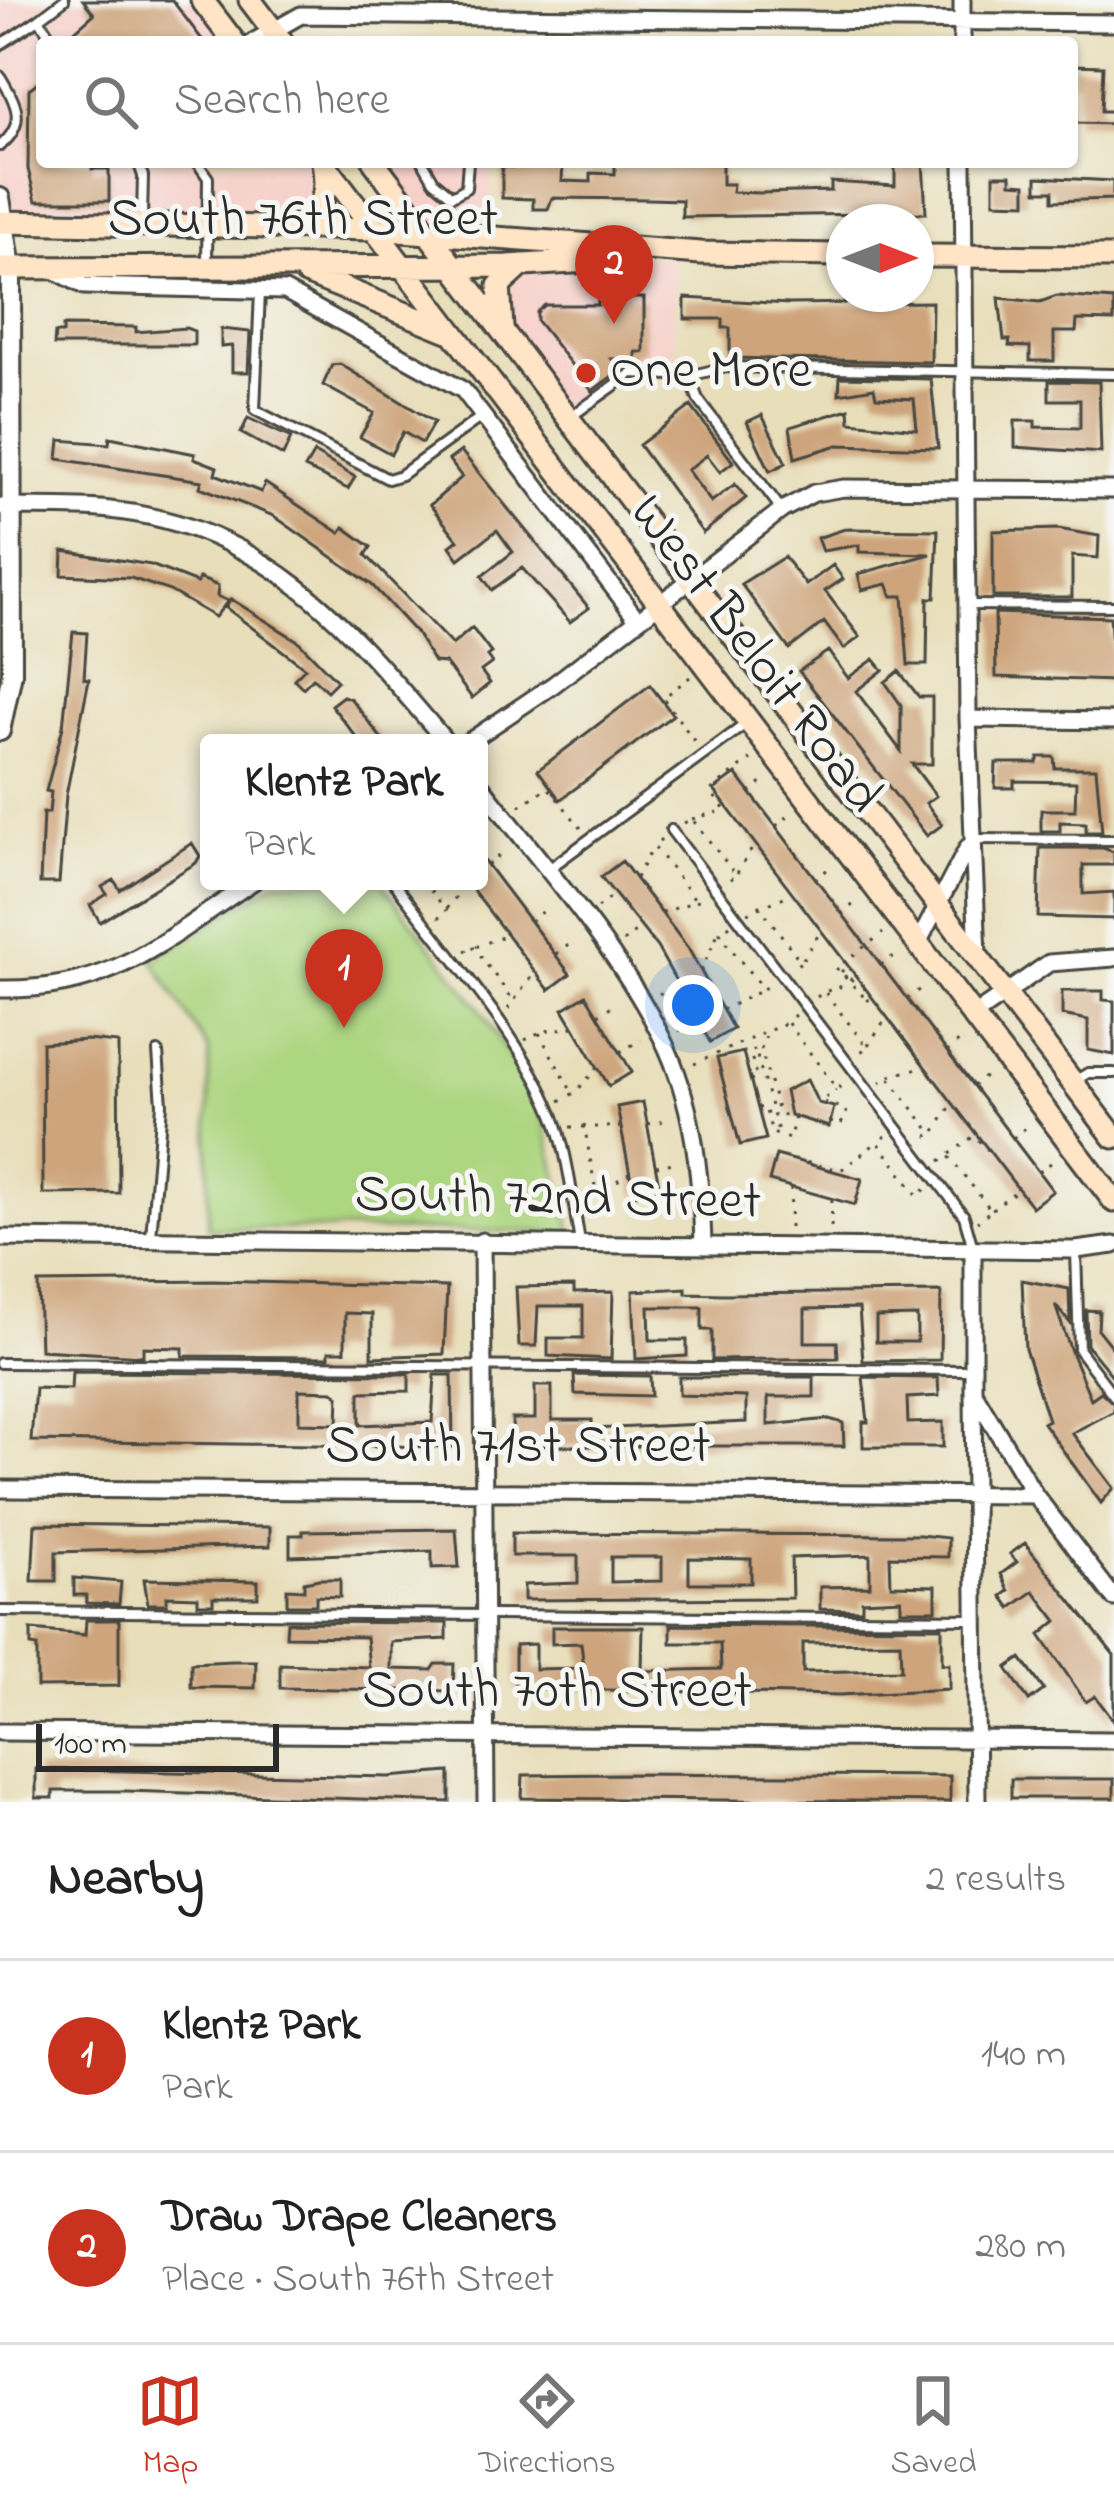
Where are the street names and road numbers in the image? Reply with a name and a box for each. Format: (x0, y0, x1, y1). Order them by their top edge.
street label: South 76th Street (108, 182, 498, 260)
street label: West Beloit Road (608, 479, 900, 831)
street label: South 72nd Street (354, 1157, 762, 1243)
street label: South 71st Street (325, 1409, 711, 1487)
street label: South 70th Street (362, 1654, 752, 1732)

